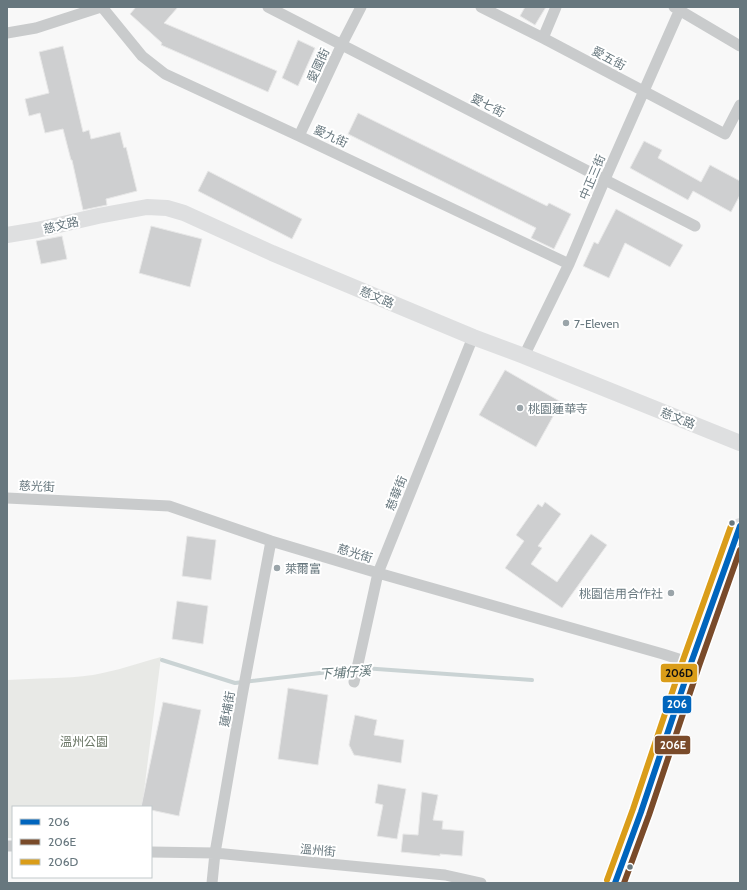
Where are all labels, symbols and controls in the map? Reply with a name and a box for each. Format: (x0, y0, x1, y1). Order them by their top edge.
street label: 愛五街 (590, 43, 628, 73)
street label: 愛國街 (304, 46, 332, 84)
street label: 愛七街 (469, 90, 507, 120)
street label: 愛九街 (312, 122, 350, 150)
street label: 中正三街 (576, 152, 608, 202)
street label: 慈文路 (42, 214, 80, 236)
street label: 慈文路 (357, 283, 397, 311)
place label: 7-Eleven (574, 316, 619, 331)
marker: 7-Eleven (561, 318, 571, 328)
place label: 桃園蓮華寺 (528, 401, 588, 416)
marker: 桃園蓮華寺 (515, 403, 525, 413)
street label: 慈文路 (658, 404, 698, 432)
street label: 慈華街 (382, 473, 410, 513)
street label: 慈光街 (19, 478, 55, 494)
unlabelled marker (727, 518, 737, 528)
street label: 慈光街 (336, 541, 374, 565)
place label: 萊爾富 (285, 561, 321, 576)
marker: 萊爾富 (272, 563, 282, 573)
place label: 桃園信用合作社 (579, 586, 663, 601)
marker: 桃園信用合作社 (666, 588, 676, 598)
water label: 下埔仔溪 (318, 662, 373, 682)
line badge: 206D (660, 663, 698, 683)
text: 206D (665, 666, 693, 680)
street label: 蓮埔街 (216, 690, 238, 728)
line badge: 206 (662, 695, 692, 714)
text: 206 (667, 697, 687, 711)
park label: 溫州公園 (60, 734, 108, 749)
line badge: 206E (654, 735, 691, 755)
text: 206E (660, 738, 686, 752)
legend (12, 806, 152, 878)
text: 206 (48, 814, 70, 829)
text: 206E (48, 834, 76, 849)
street label: 溫州街 (299, 841, 337, 859)
text: 206D (48, 854, 78, 869)
unlabelled marker (625, 862, 635, 872)

